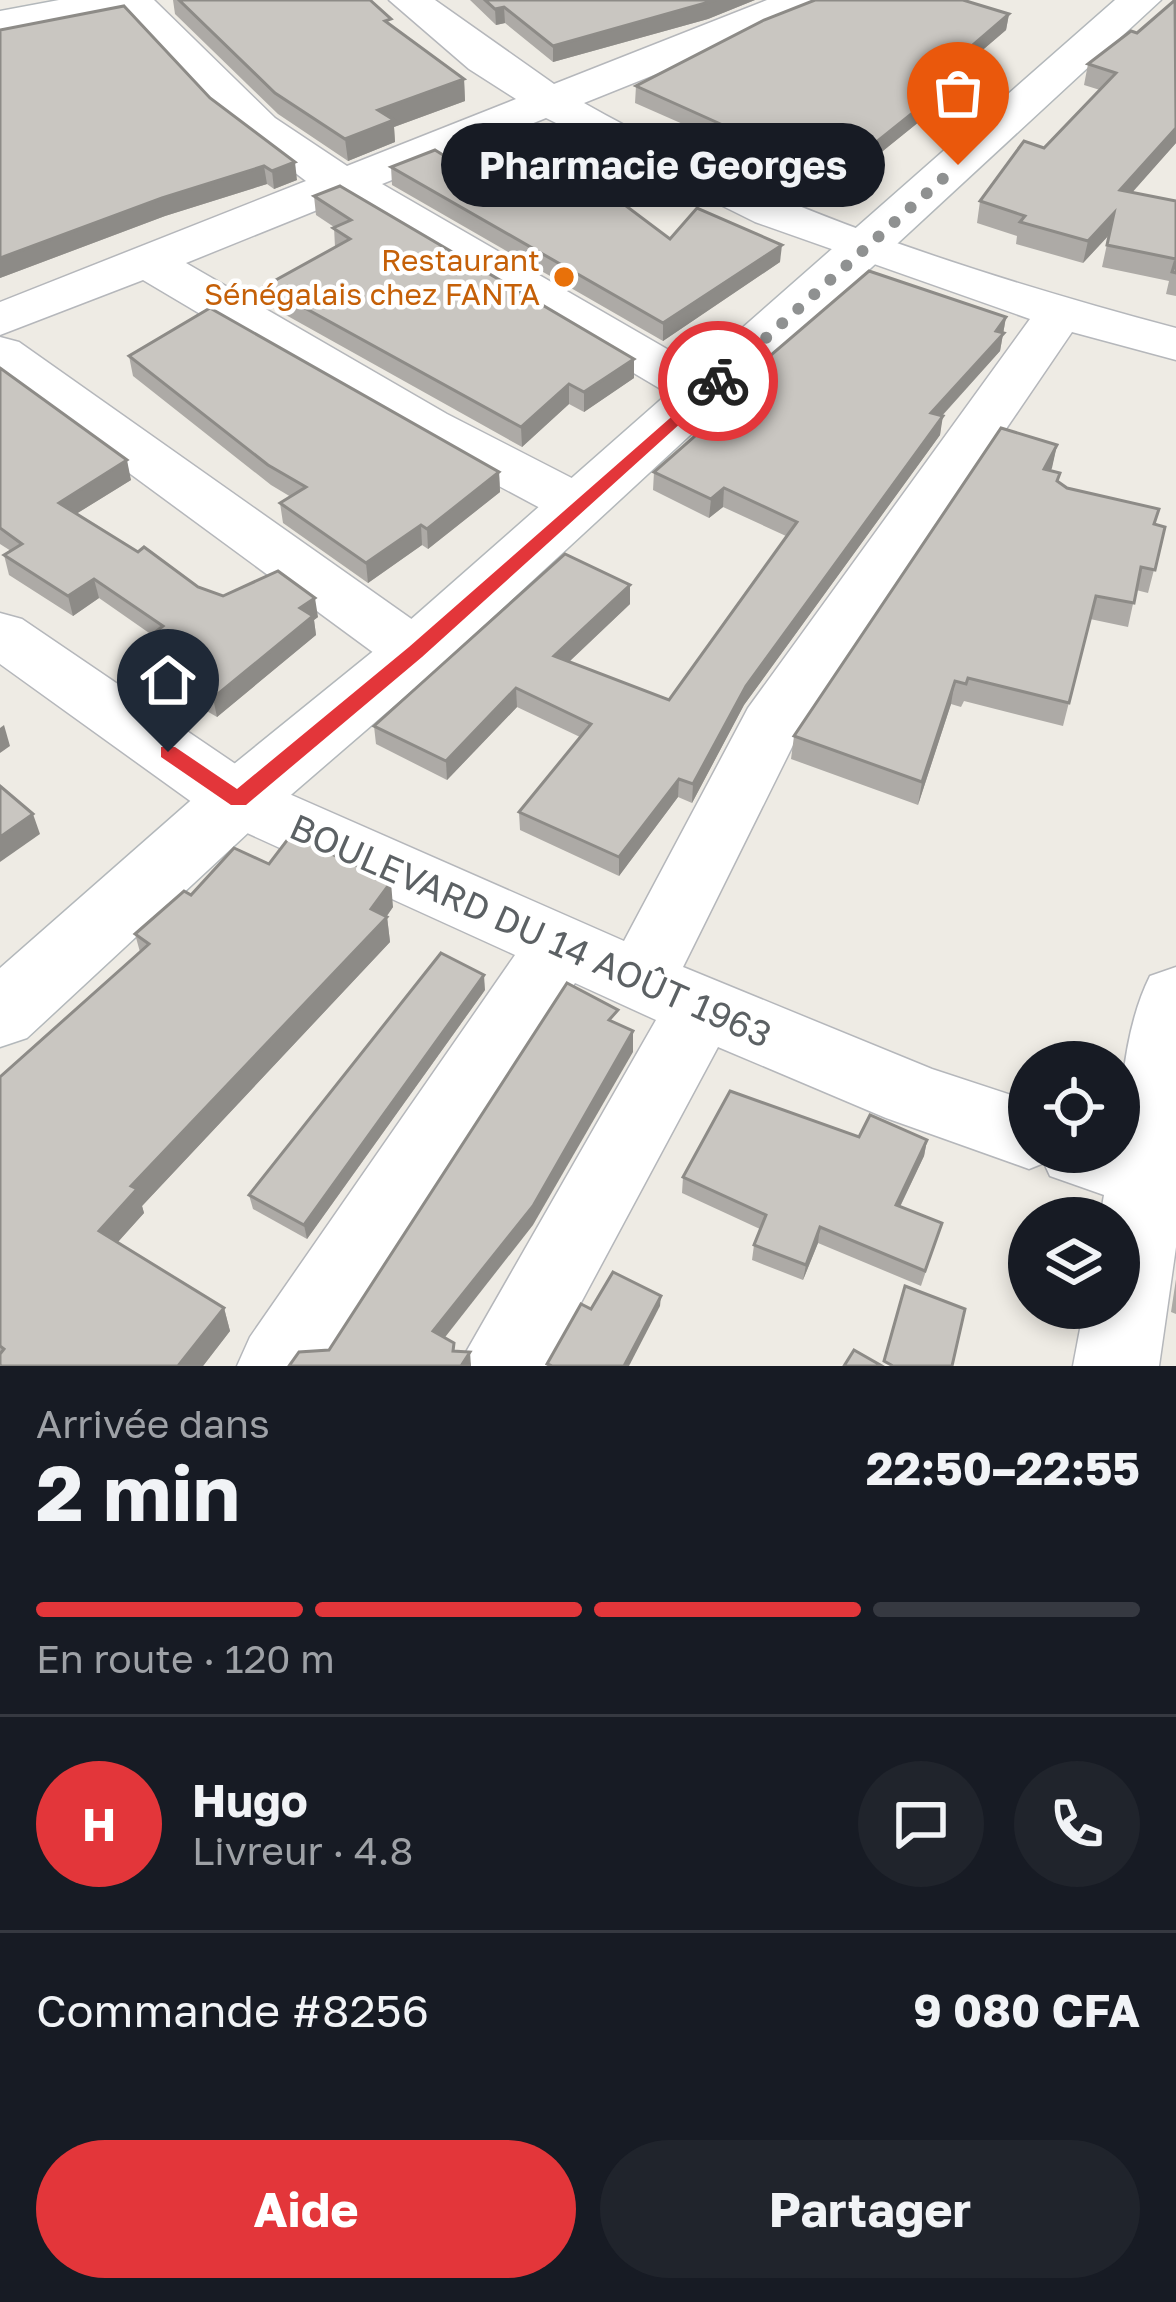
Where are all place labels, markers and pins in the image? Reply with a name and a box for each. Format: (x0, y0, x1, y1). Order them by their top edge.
pin (907, 42, 1009, 165)
callout: Pharmacie Georges (442, 123, 886, 207)
place label: Restaurant Sénégalais chez FANTA (204, 242, 540, 312)
marker: Restaurant Sénégalais chez FANTA (551, 264, 577, 290)
pin (117, 629, 219, 752)

